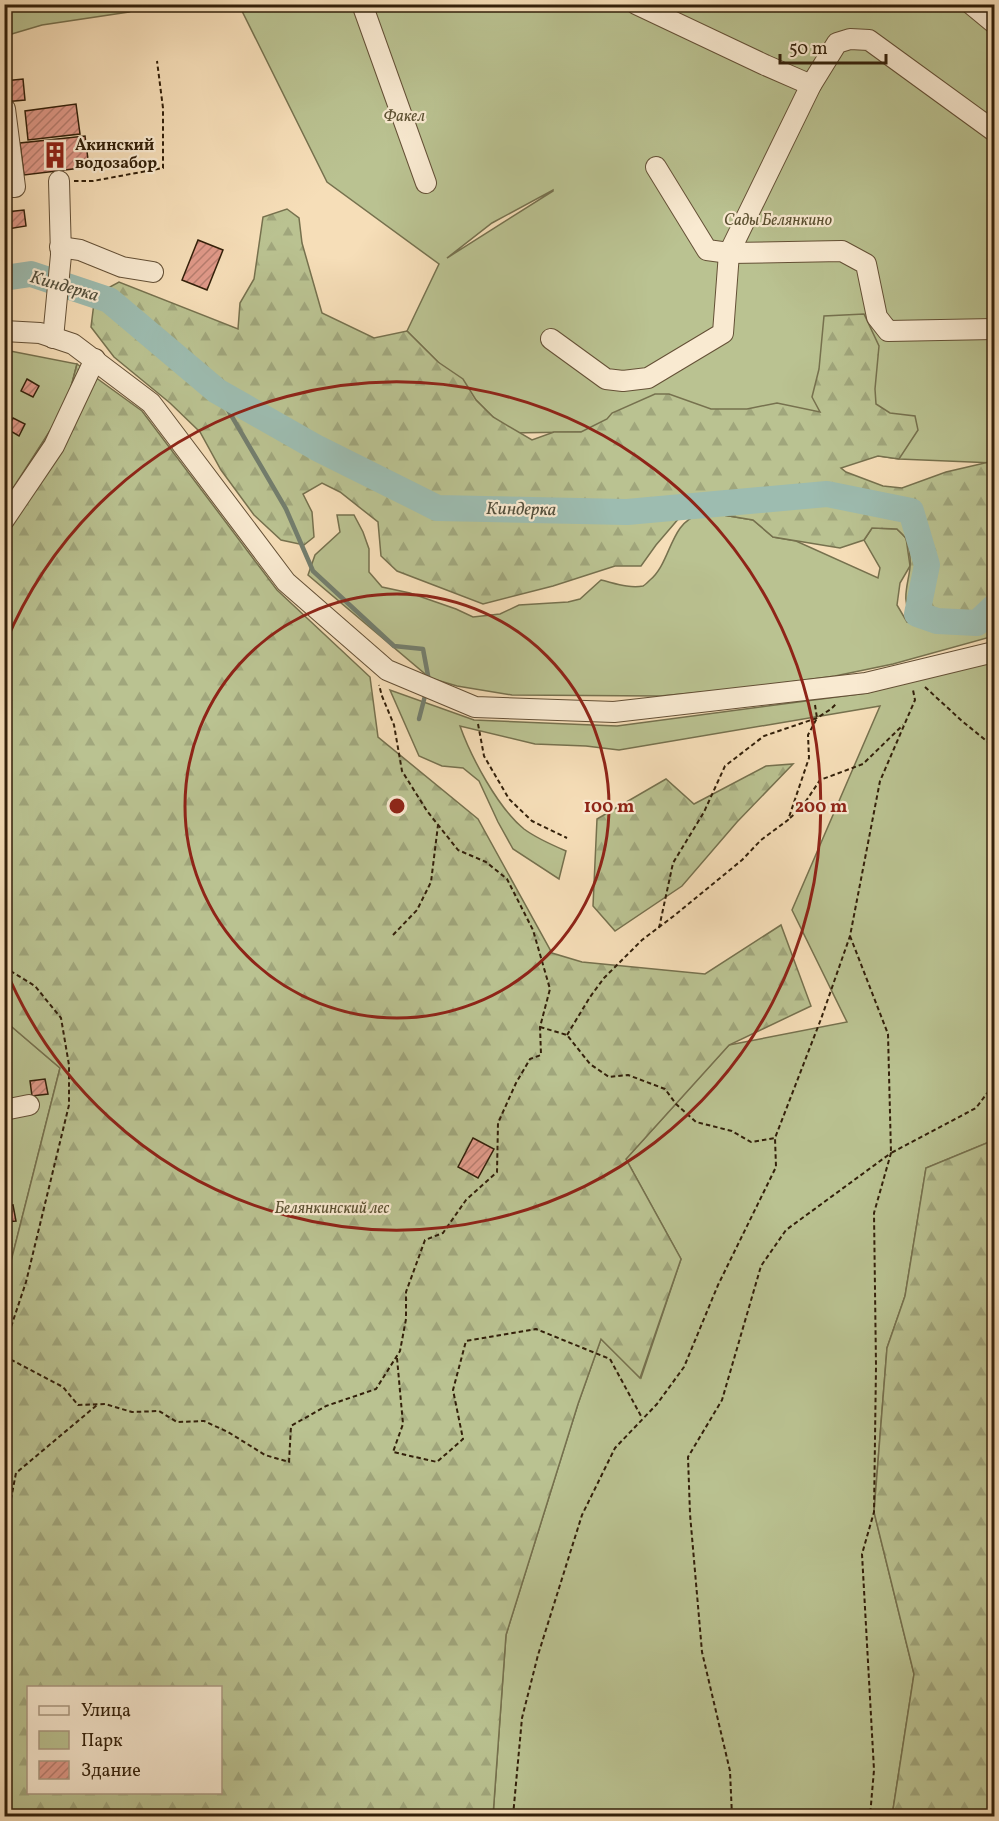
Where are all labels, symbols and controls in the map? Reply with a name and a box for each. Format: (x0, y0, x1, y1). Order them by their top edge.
scale bar (780, 27, 886, 65)
text: 50 m (789, 37, 828, 62)
park label: Факел (383, 106, 425, 128)
place label: Акинский водозабор (75, 135, 157, 175)
building icon: Акинский водозабор (40, 140, 70, 170)
park label: Сады Белянкино (724, 210, 833, 232)
water label: Киндерка (27, 265, 101, 309)
water label: Киндерка (486, 497, 556, 523)
text: 100 m (584, 795, 634, 820)
text: 200 m (795, 795, 847, 820)
centre of rings (387, 796, 407, 816)
park label: Белянкинский лес (275, 1198, 389, 1220)
legend (27, 1686, 222, 1794)
text: Улица (81, 1699, 131, 1724)
text: Парк (81, 1729, 123, 1754)
text: Здание (81, 1759, 141, 1784)

